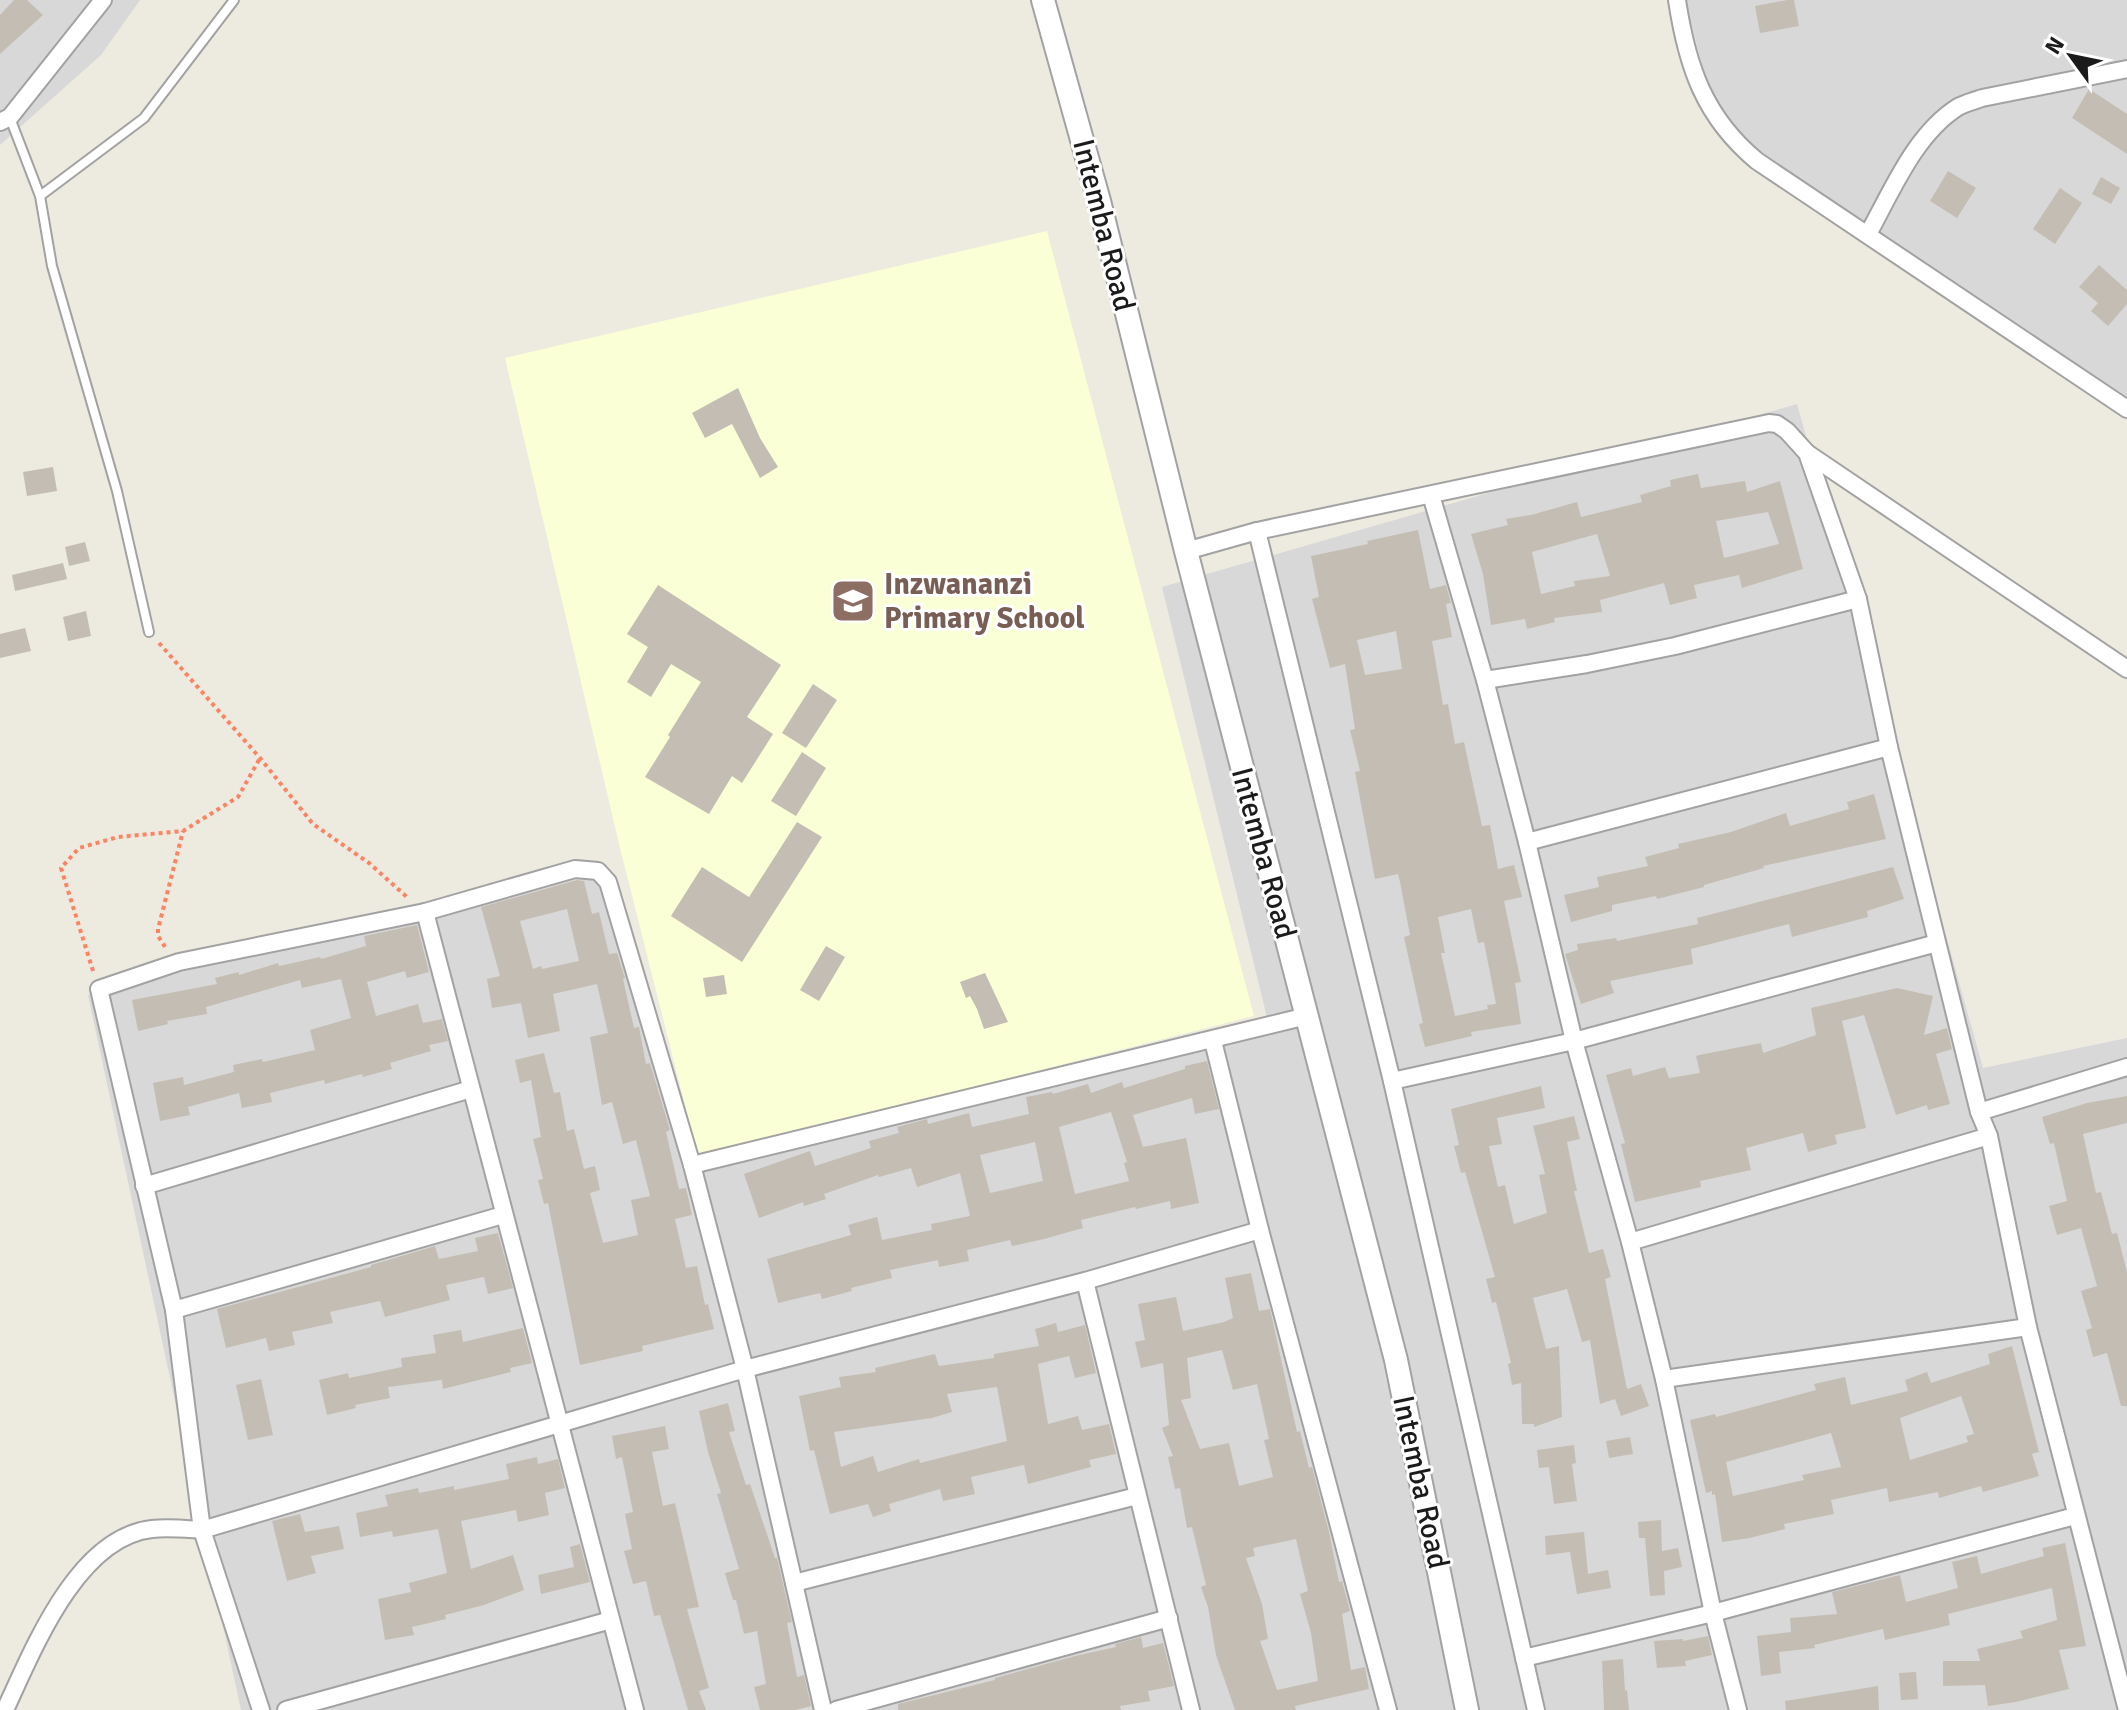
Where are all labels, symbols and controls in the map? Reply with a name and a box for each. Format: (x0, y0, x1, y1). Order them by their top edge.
north arrow (2031, 16, 2111, 96)
text: N (2039, 32, 2070, 59)
street label: Intemba Road (1064, 135, 1143, 315)
place label: Inzwananzi Primary School (884, 566, 1085, 637)
school or university icon: Inzwananzi Primary School (829, 577, 877, 625)
street label: Intemba Road (1223, 763, 1304, 943)
street label: Intemba Road (1384, 1392, 1457, 1572)

